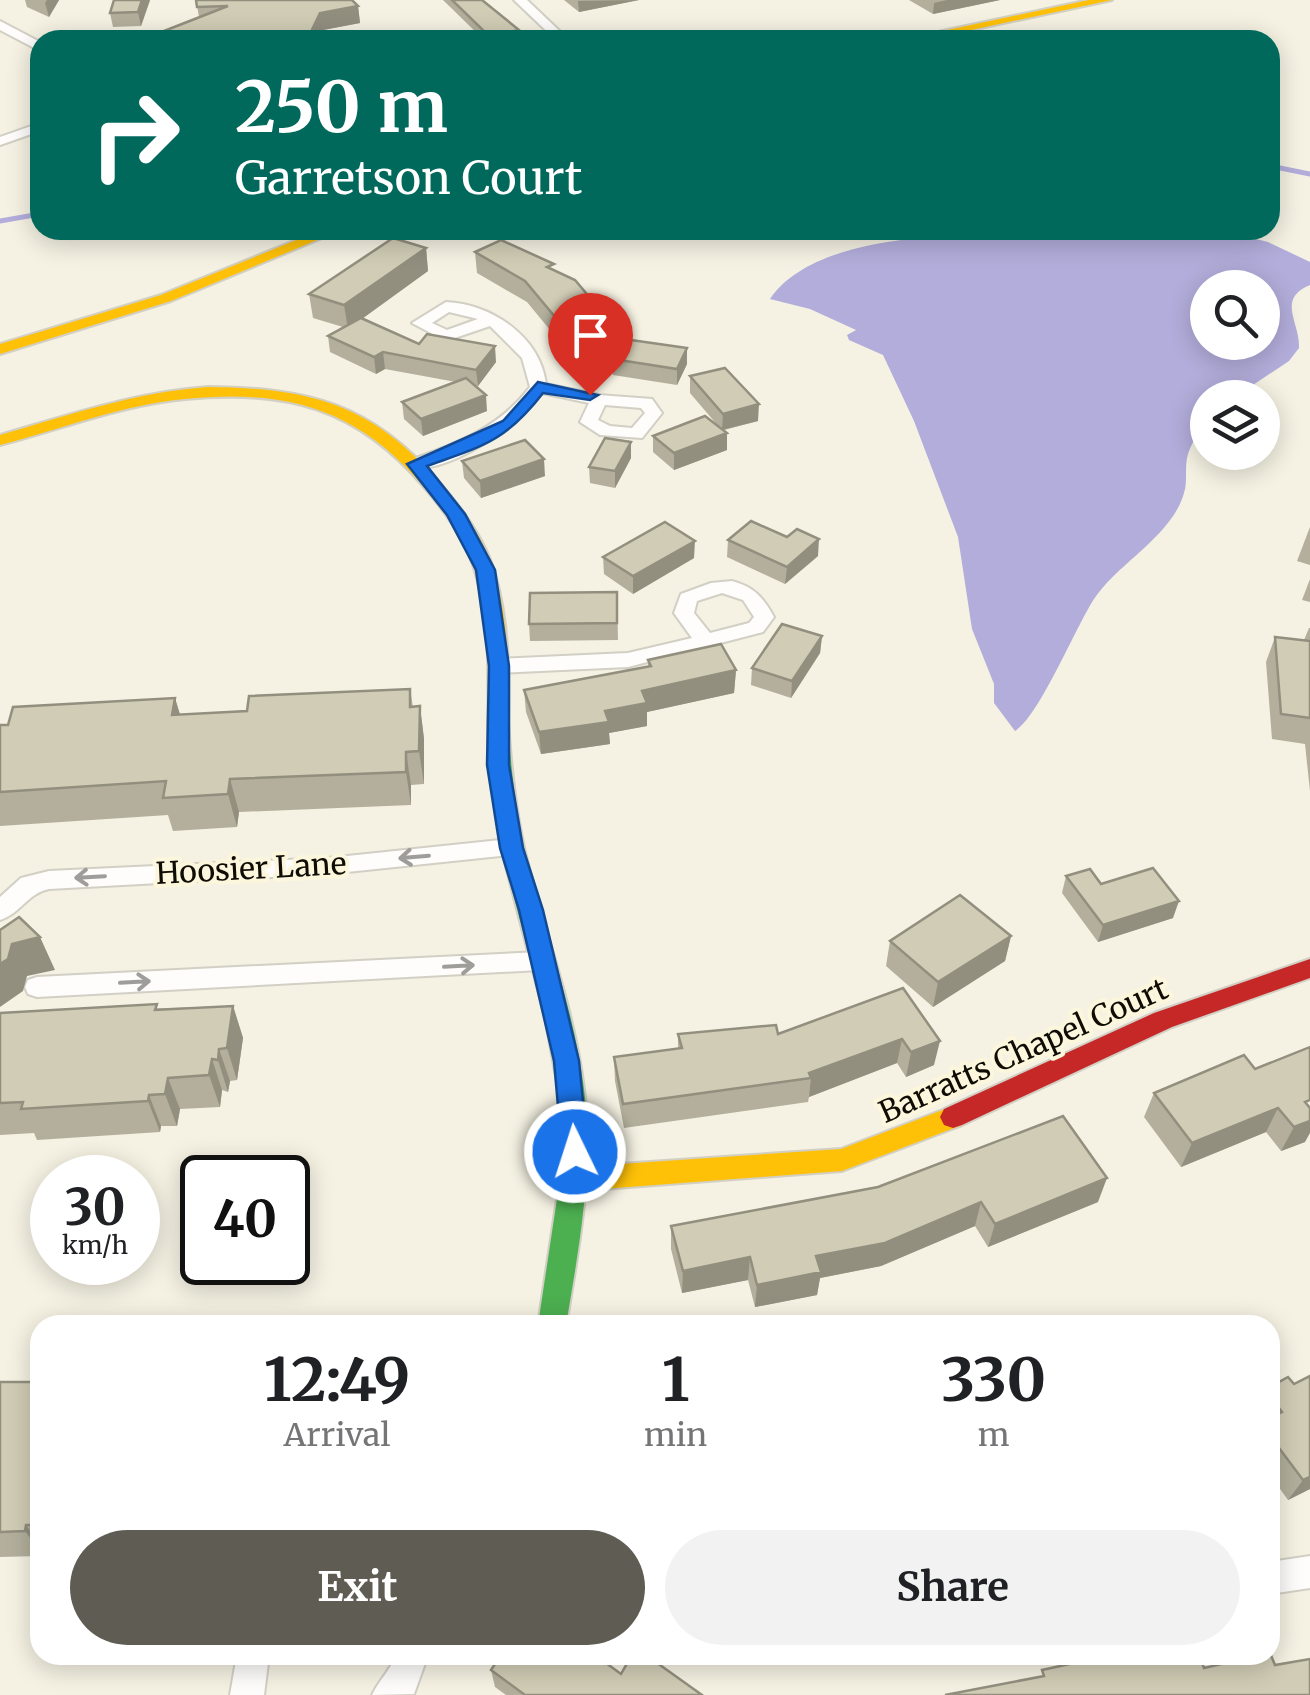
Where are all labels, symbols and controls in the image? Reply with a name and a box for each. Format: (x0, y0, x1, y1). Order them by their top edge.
text: 250 m (235, 63, 448, 151)
icon: right (70, 70, 200, 200)
text: Garretson Court (235, 150, 582, 206)
map controls (1190, 270, 1280, 470)
button: search (1190, 270, 1280, 360)
pin (548, 293, 633, 396)
icon: arrive (563, 308, 618, 363)
button: layers (1190, 380, 1280, 470)
street label: Hoosier Lane (155, 844, 347, 892)
one-way arrow (399, 847, 431, 866)
one-way arrow (75, 868, 107, 887)
one-way arrow (443, 956, 475, 975)
street label: Barratts Chapel Court (873, 969, 1174, 1131)
one-way arrow (118, 972, 150, 991)
position arrow (523, 1100, 627, 1204)
speed limit sign: 40 (180, 1155, 310, 1285)
text: 30 (64, 1176, 126, 1239)
text: km/h (62, 1229, 128, 1261)
text: 12:49 (264, 1342, 410, 1417)
text: 1 (662, 1342, 689, 1417)
text: 330 (941, 1342, 1046, 1417)
text: Arrival (284, 1415, 390, 1455)
text: min (644, 1415, 707, 1455)
text: m (978, 1415, 1009, 1455)
button: Exit (70, 1530, 645, 1645)
button: Share (665, 1530, 1240, 1645)

